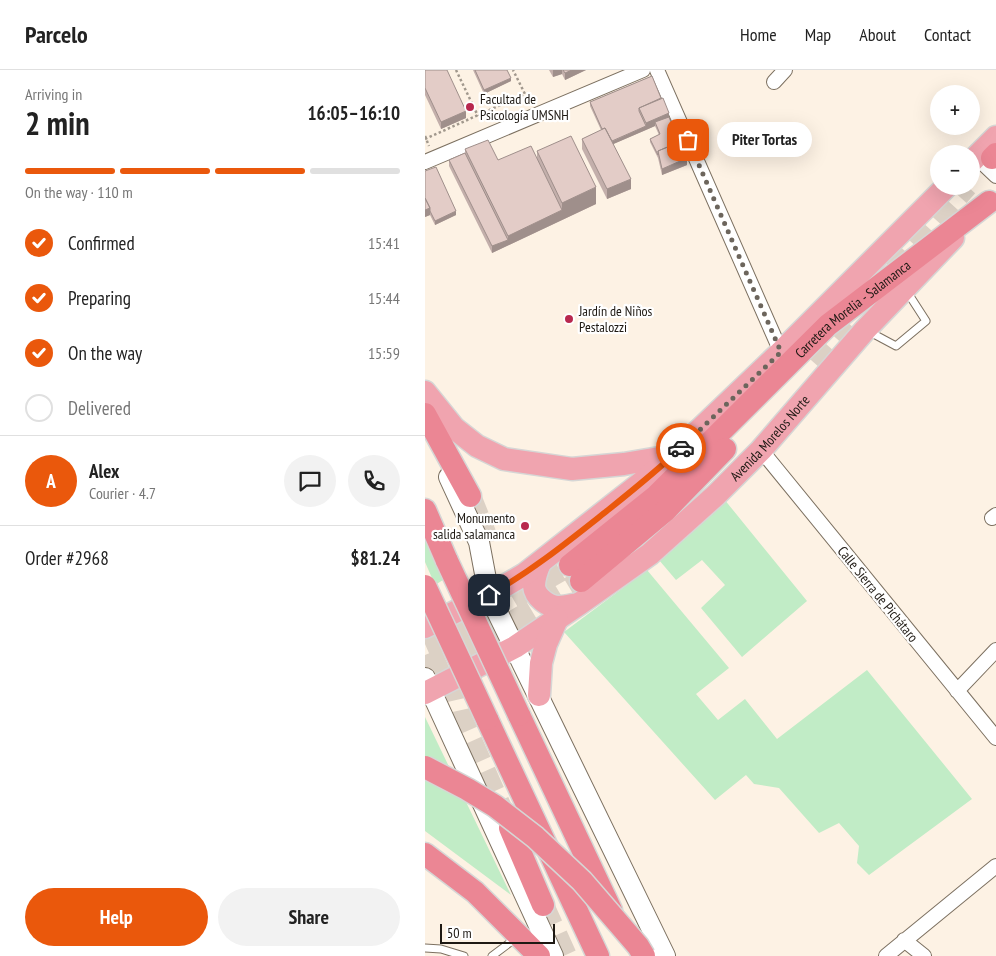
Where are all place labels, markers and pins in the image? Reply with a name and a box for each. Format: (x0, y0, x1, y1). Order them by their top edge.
place label: Facultad de Psicología UMSNH (480, 90, 569, 124)
marker: Facultad de Psicología UMSNH (464, 101, 476, 113)
pin (667, 119, 709, 161)
callout: Piter Tortas (718, 122, 813, 158)
place label: Jardín de Niños Pestalozzi (578, 302, 653, 336)
marker: Jardín de Niños Pestalozzi (563, 313, 575, 325)
place label: Monumento salida salamanca (433, 509, 515, 543)
marker: Monumento salida salamanca (519, 520, 531, 532)
pin (468, 574, 510, 616)

